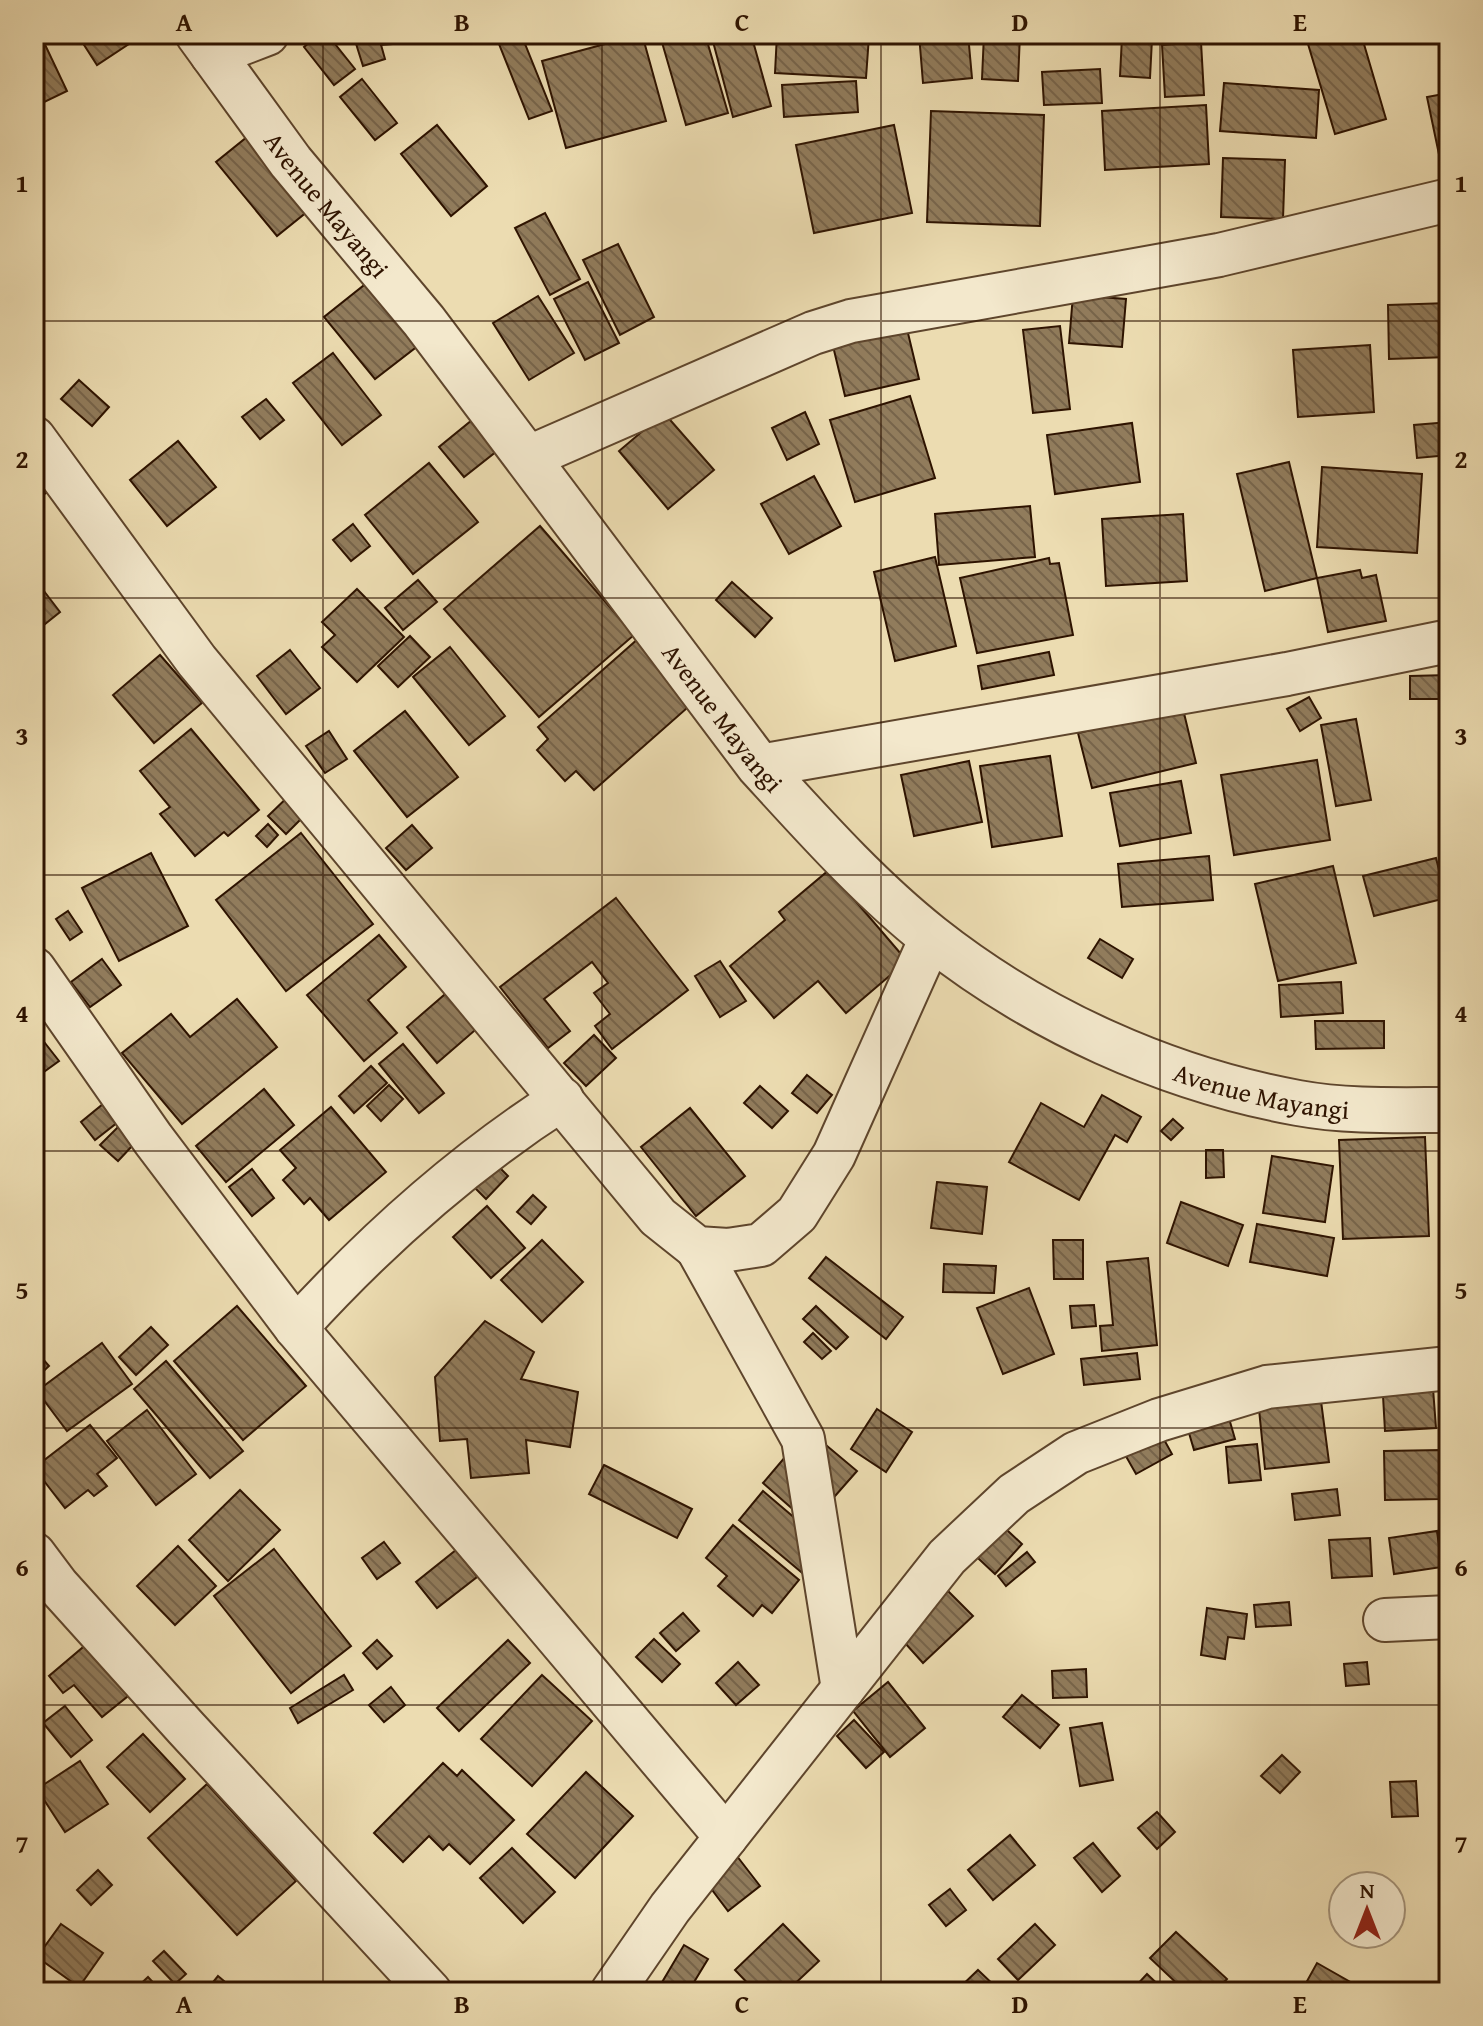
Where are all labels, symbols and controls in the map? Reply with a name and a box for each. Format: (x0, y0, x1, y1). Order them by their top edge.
text: A (176, 2, 193, 41)
text: B (454, 2, 470, 41)
text: C (735, 2, 749, 41)
text: D (1012, 2, 1028, 41)
text: E (1293, 2, 1307, 41)
street label: Avenue Mayangi (255, 123, 399, 286)
text: 1 (15, 163, 29, 202)
text: 1 (1454, 163, 1468, 202)
text: 2 (15, 439, 29, 478)
text: 2 (1454, 439, 1468, 478)
street label: Avenue Mayangi (653, 634, 793, 800)
text: 3 (15, 716, 29, 755)
text: 3 (1454, 716, 1468, 755)
text: 4 (15, 993, 29, 1032)
text: 4 (1454, 993, 1468, 1032)
street label: Avenue Mayangi (1169, 1052, 1350, 1128)
text: 5 (15, 1270, 29, 1309)
text: 5 (1454, 1270, 1468, 1309)
text: 6 (15, 1547, 29, 1586)
text: 6 (1454, 1547, 1468, 1586)
text: 7 (15, 1824, 29, 1863)
text: 7 (1454, 1824, 1468, 1863)
north arrow (1327, 1870, 1407, 1950)
text: N (1360, 1874, 1375, 1906)
text: A (176, 1984, 193, 2023)
text: B (454, 1984, 470, 2023)
text: C (735, 1984, 749, 2023)
text: D (1012, 1984, 1028, 2023)
text: E (1293, 1984, 1307, 2023)

